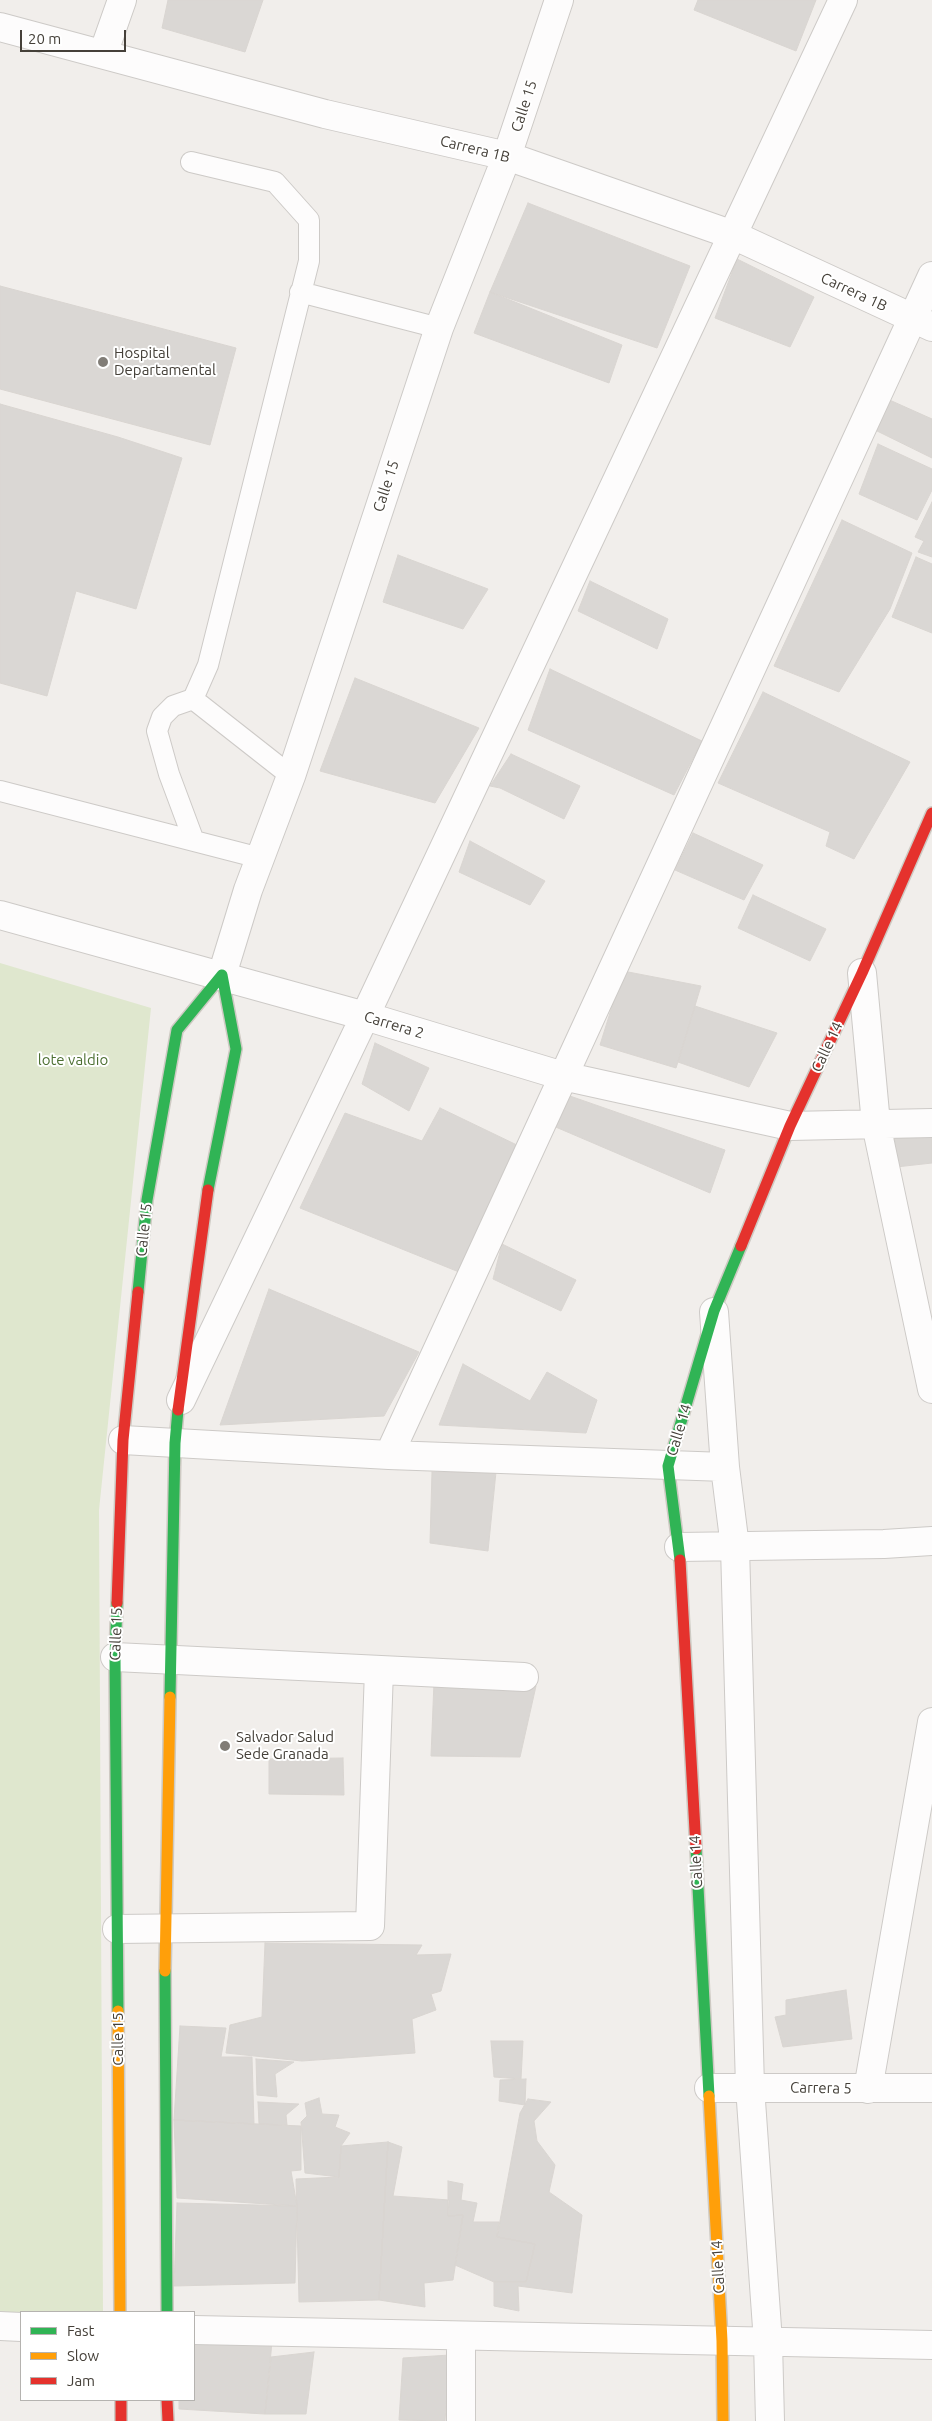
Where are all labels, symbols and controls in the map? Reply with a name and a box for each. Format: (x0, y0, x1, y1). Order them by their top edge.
scale bar (22, 20, 129, 52)
text: 20 m (28, 30, 61, 47)
street label: Calle 15 (507, 78, 541, 134)
street label: Carrera 1B (438, 132, 512, 166)
street label: Carrera 1B (818, 269, 890, 315)
place label: Hospital Departamental (114, 344, 216, 379)
marker: Hospital Departamental (96, 355, 110, 369)
street label: Calle 15 (369, 458, 403, 514)
street label: Carrera 2 (362, 1007, 426, 1043)
street label: Calle 14 (808, 1019, 846, 1075)
park label: lote valdio (38, 1051, 108, 1069)
street label: Calle 15 (132, 1202, 156, 1258)
street label: Calle 14 (663, 1402, 695, 1458)
street label: Calle 15 (106, 1607, 126, 1661)
place label: Salvador Salud Sede Granada (236, 1728, 334, 1763)
marker: Salvador Salud Sede Granada (218, 1739, 232, 1753)
street label: Calle 14 (686, 1835, 706, 1889)
street label: Calle 15 (109, 2012, 127, 2066)
street label: Carrera 5 (790, 2078, 852, 2098)
street label: Calle 14 (708, 2240, 728, 2294)
legend (20, 2311, 195, 2401)
text: Fast (67, 2322, 94, 2339)
text: Slow (67, 2347, 99, 2364)
text: Jam (67, 2372, 95, 2389)

